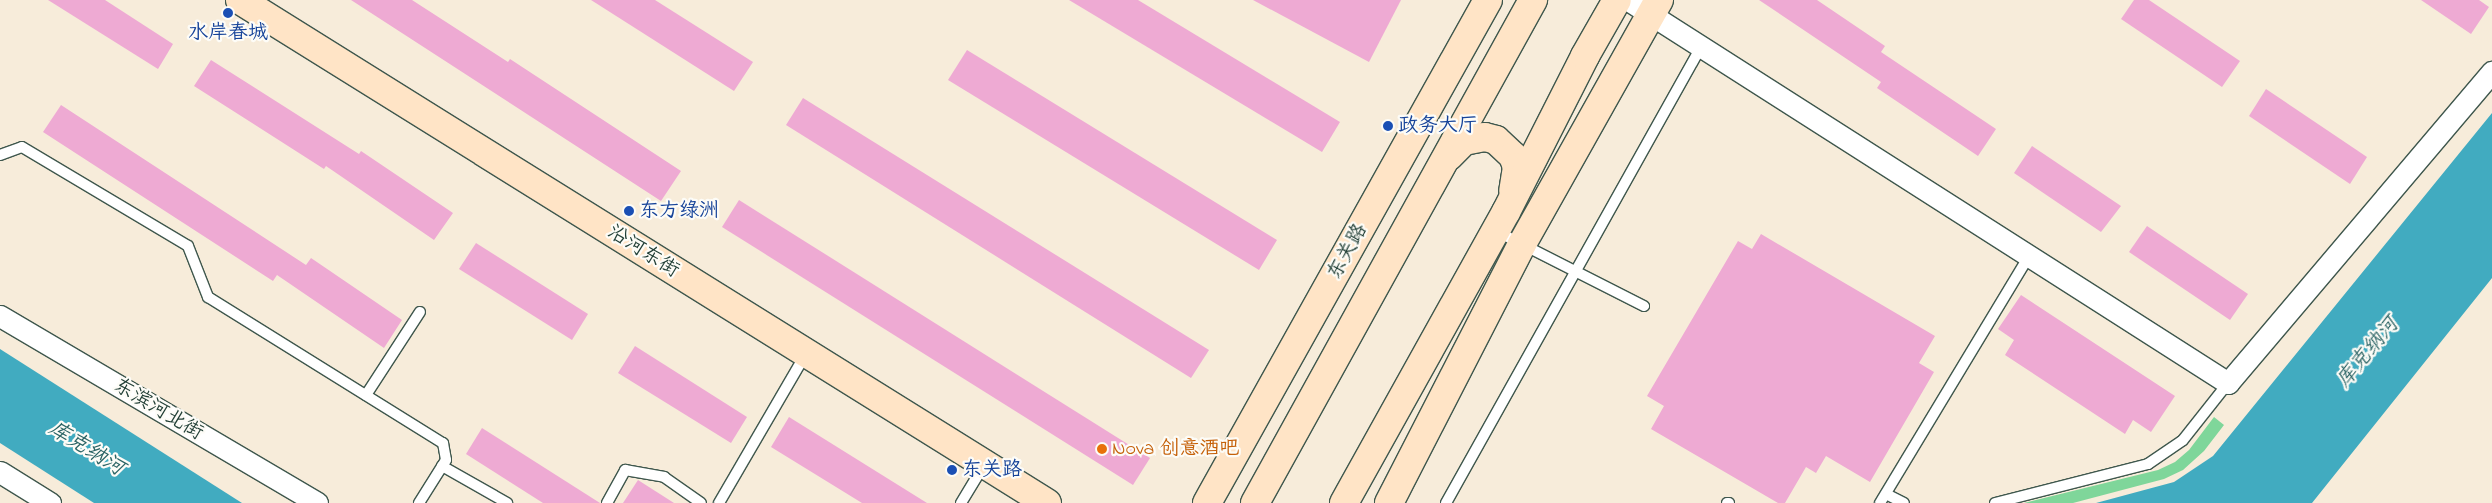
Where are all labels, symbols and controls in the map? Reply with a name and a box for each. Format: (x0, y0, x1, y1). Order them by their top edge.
marker: 水岸春城 (222, 7, 234, 19)
place label: 水岸春城 (188, 21, 268, 45)
place label: 政务大厅 (1398, 114, 1478, 138)
marker: 政务大厅 (1382, 120, 1394, 132)
place label: 东方绿洲 (639, 199, 719, 223)
marker: 东方绿洲 (623, 205, 635, 217)
street label: 东关路 (1323, 220, 1373, 284)
street label: 沿河东街 (603, 221, 683, 283)
water label: 库克纳河 (2331, 313, 2405, 393)
street label: 东滨河北街 (109, 374, 207, 446)
water label: 库克纳河 (44, 416, 128, 482)
place label: Nova 创意酒吧 (1112, 437, 1239, 461)
marker: Nova 创意酒吧 (1096, 443, 1108, 455)
place label: 东关路 (962, 458, 1022, 482)
marker: 东关路 (946, 464, 958, 476)

